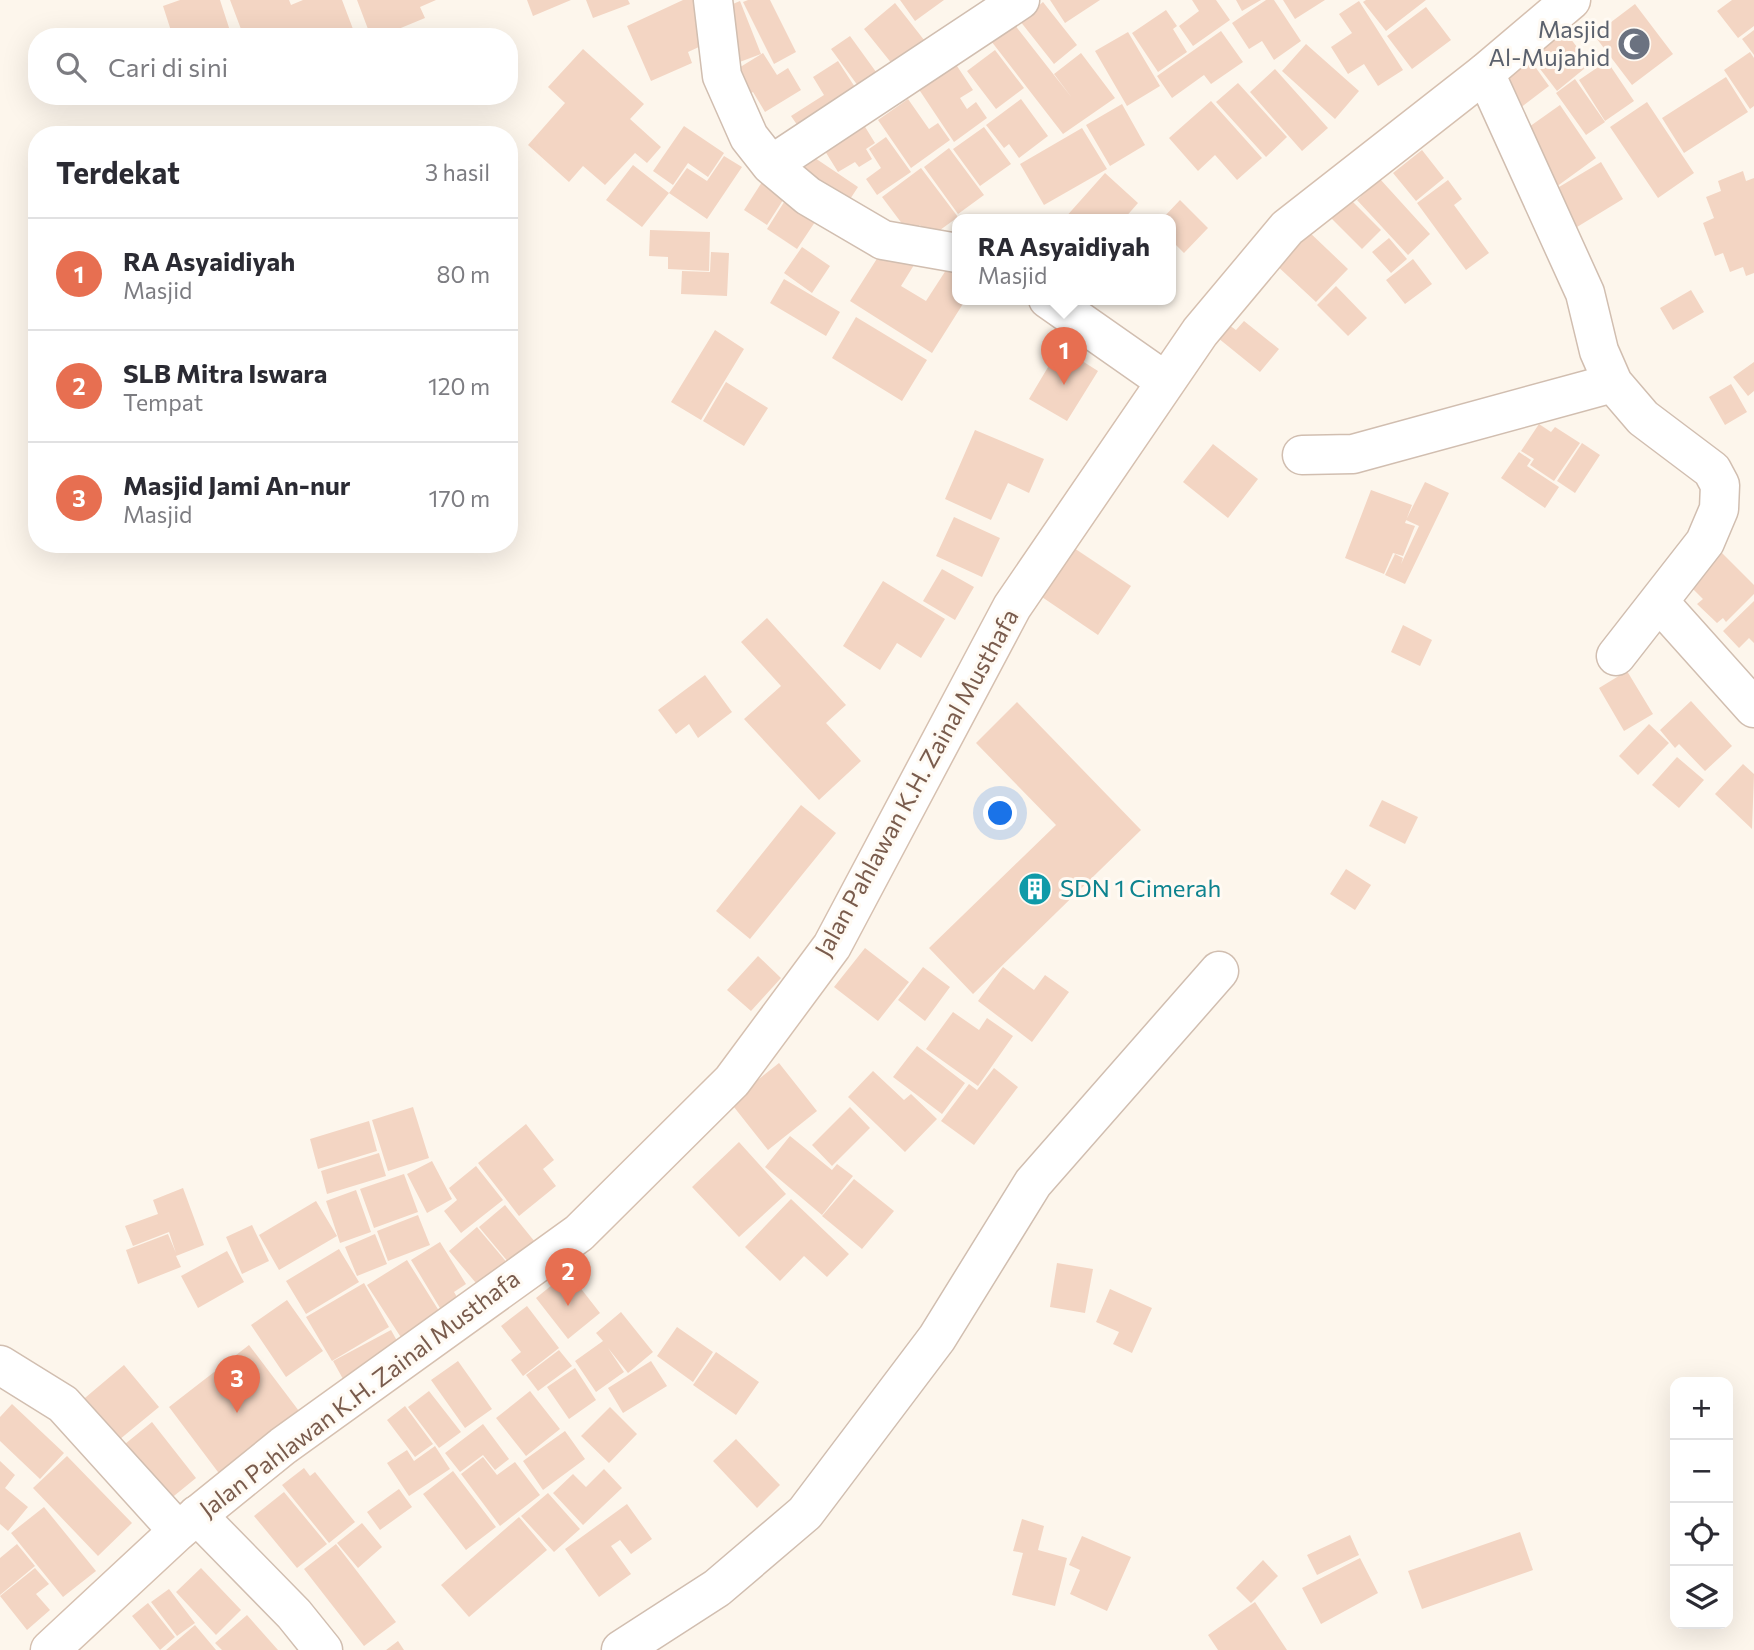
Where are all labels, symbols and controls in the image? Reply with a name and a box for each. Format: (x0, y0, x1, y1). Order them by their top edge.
place label: Masjid Al-Mujahid (1488, 14, 1610, 71)
mosque icon: Masjid Al-Mujahid (1615, 25, 1653, 63)
search box (28, 28, 518, 105)
icon: search (52, 48, 90, 86)
text: Cari di sini (108, 51, 228, 82)
text: Terdekat (56, 153, 180, 190)
text: 3 hasil (425, 158, 490, 186)
popup (952, 214, 1176, 305)
text: RA Asyaidiyah (978, 230, 1150, 261)
text: RA Asyaidiyah (123, 245, 295, 276)
text: 1 (74, 260, 84, 288)
text: 80 m (437, 260, 490, 288)
text: Masjid (978, 261, 1047, 289)
text: Masjid (123, 276, 192, 304)
pin: 1 (1041, 327, 1087, 385)
text: SLB Mitra Iswara (123, 357, 328, 388)
text: 2 (72, 372, 86, 400)
text: 120 m (428, 372, 490, 400)
text: Tempat (123, 388, 203, 416)
text: Masjid Jami An-nur (123, 469, 351, 500)
text: 3 (72, 484, 86, 512)
text: 170 m (429, 484, 490, 512)
text: Masjid (123, 500, 192, 528)
street label: Jalan Pahlawan K.H. Zainal Musthafa (808, 603, 1024, 961)
your location (983, 796, 1017, 830)
building icon: SDN 1 Cimerah (1016, 870, 1054, 908)
place label: SDN 1 Cimerah (1060, 873, 1221, 902)
pin: 2 (545, 1248, 591, 1306)
street label: Jalan Pahlawan K.H. Zainal Musthafa (193, 1263, 525, 1523)
pin: 3 (214, 1355, 260, 1413)
map controls (1670, 1377, 1733, 1629)
button: + (1670, 1377, 1733, 1440)
button: − (1670, 1440, 1733, 1503)
button: locate (1670, 1503, 1733, 1566)
button: layers (1670, 1566, 1733, 1629)

